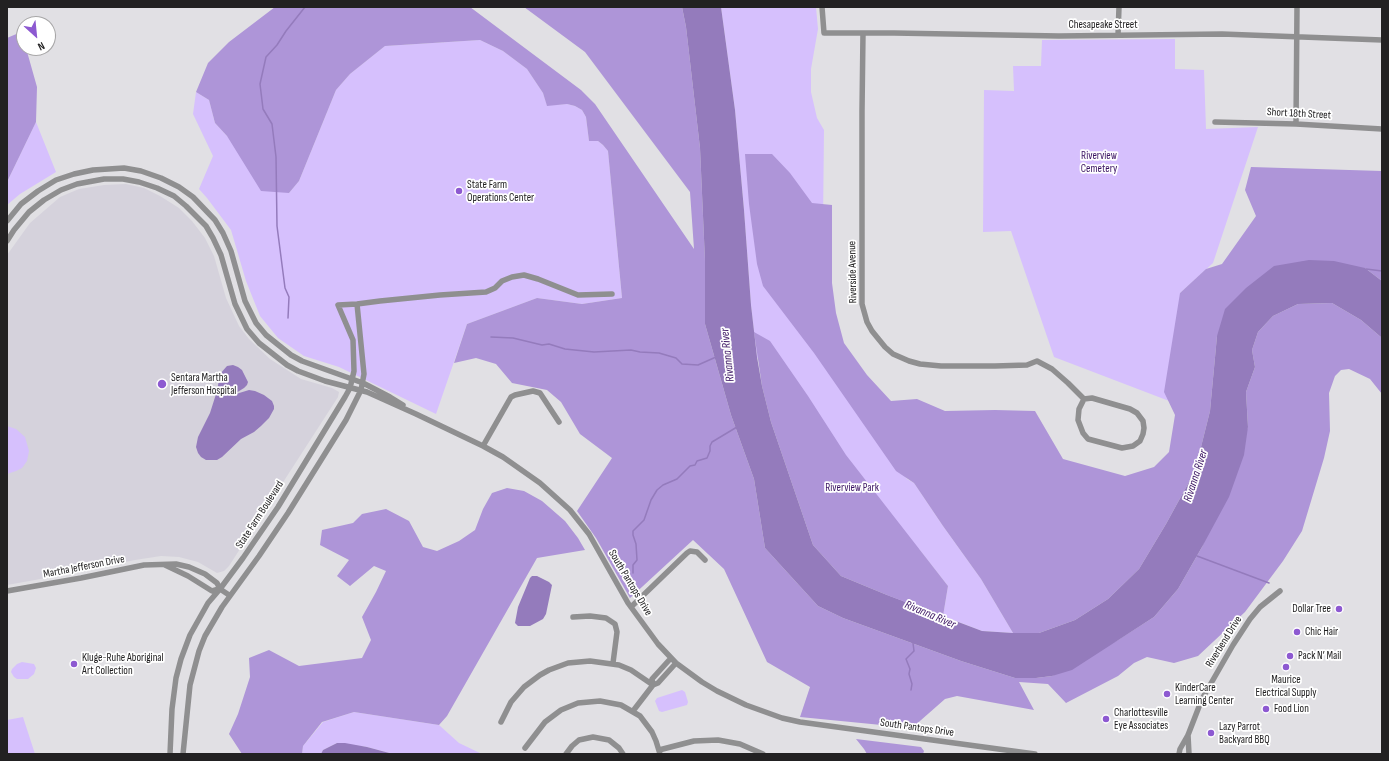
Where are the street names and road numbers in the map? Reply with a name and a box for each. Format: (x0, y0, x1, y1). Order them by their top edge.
street label: Chesapeake Street (1068, 18, 1138, 32)
street label: Short 18th Street (1267, 106, 1331, 122)
street label: Riverside Avenue (846, 241, 860, 303)
street label: State Farm Boulevard (233, 479, 287, 551)
street label: South Pantops Drive (605, 548, 655, 618)
street label: Martha Jefferson Drive (42, 553, 126, 581)
street label: Riverbend Drive (1203, 614, 1245, 670)
street label: South Pantops Drive (879, 716, 955, 740)

